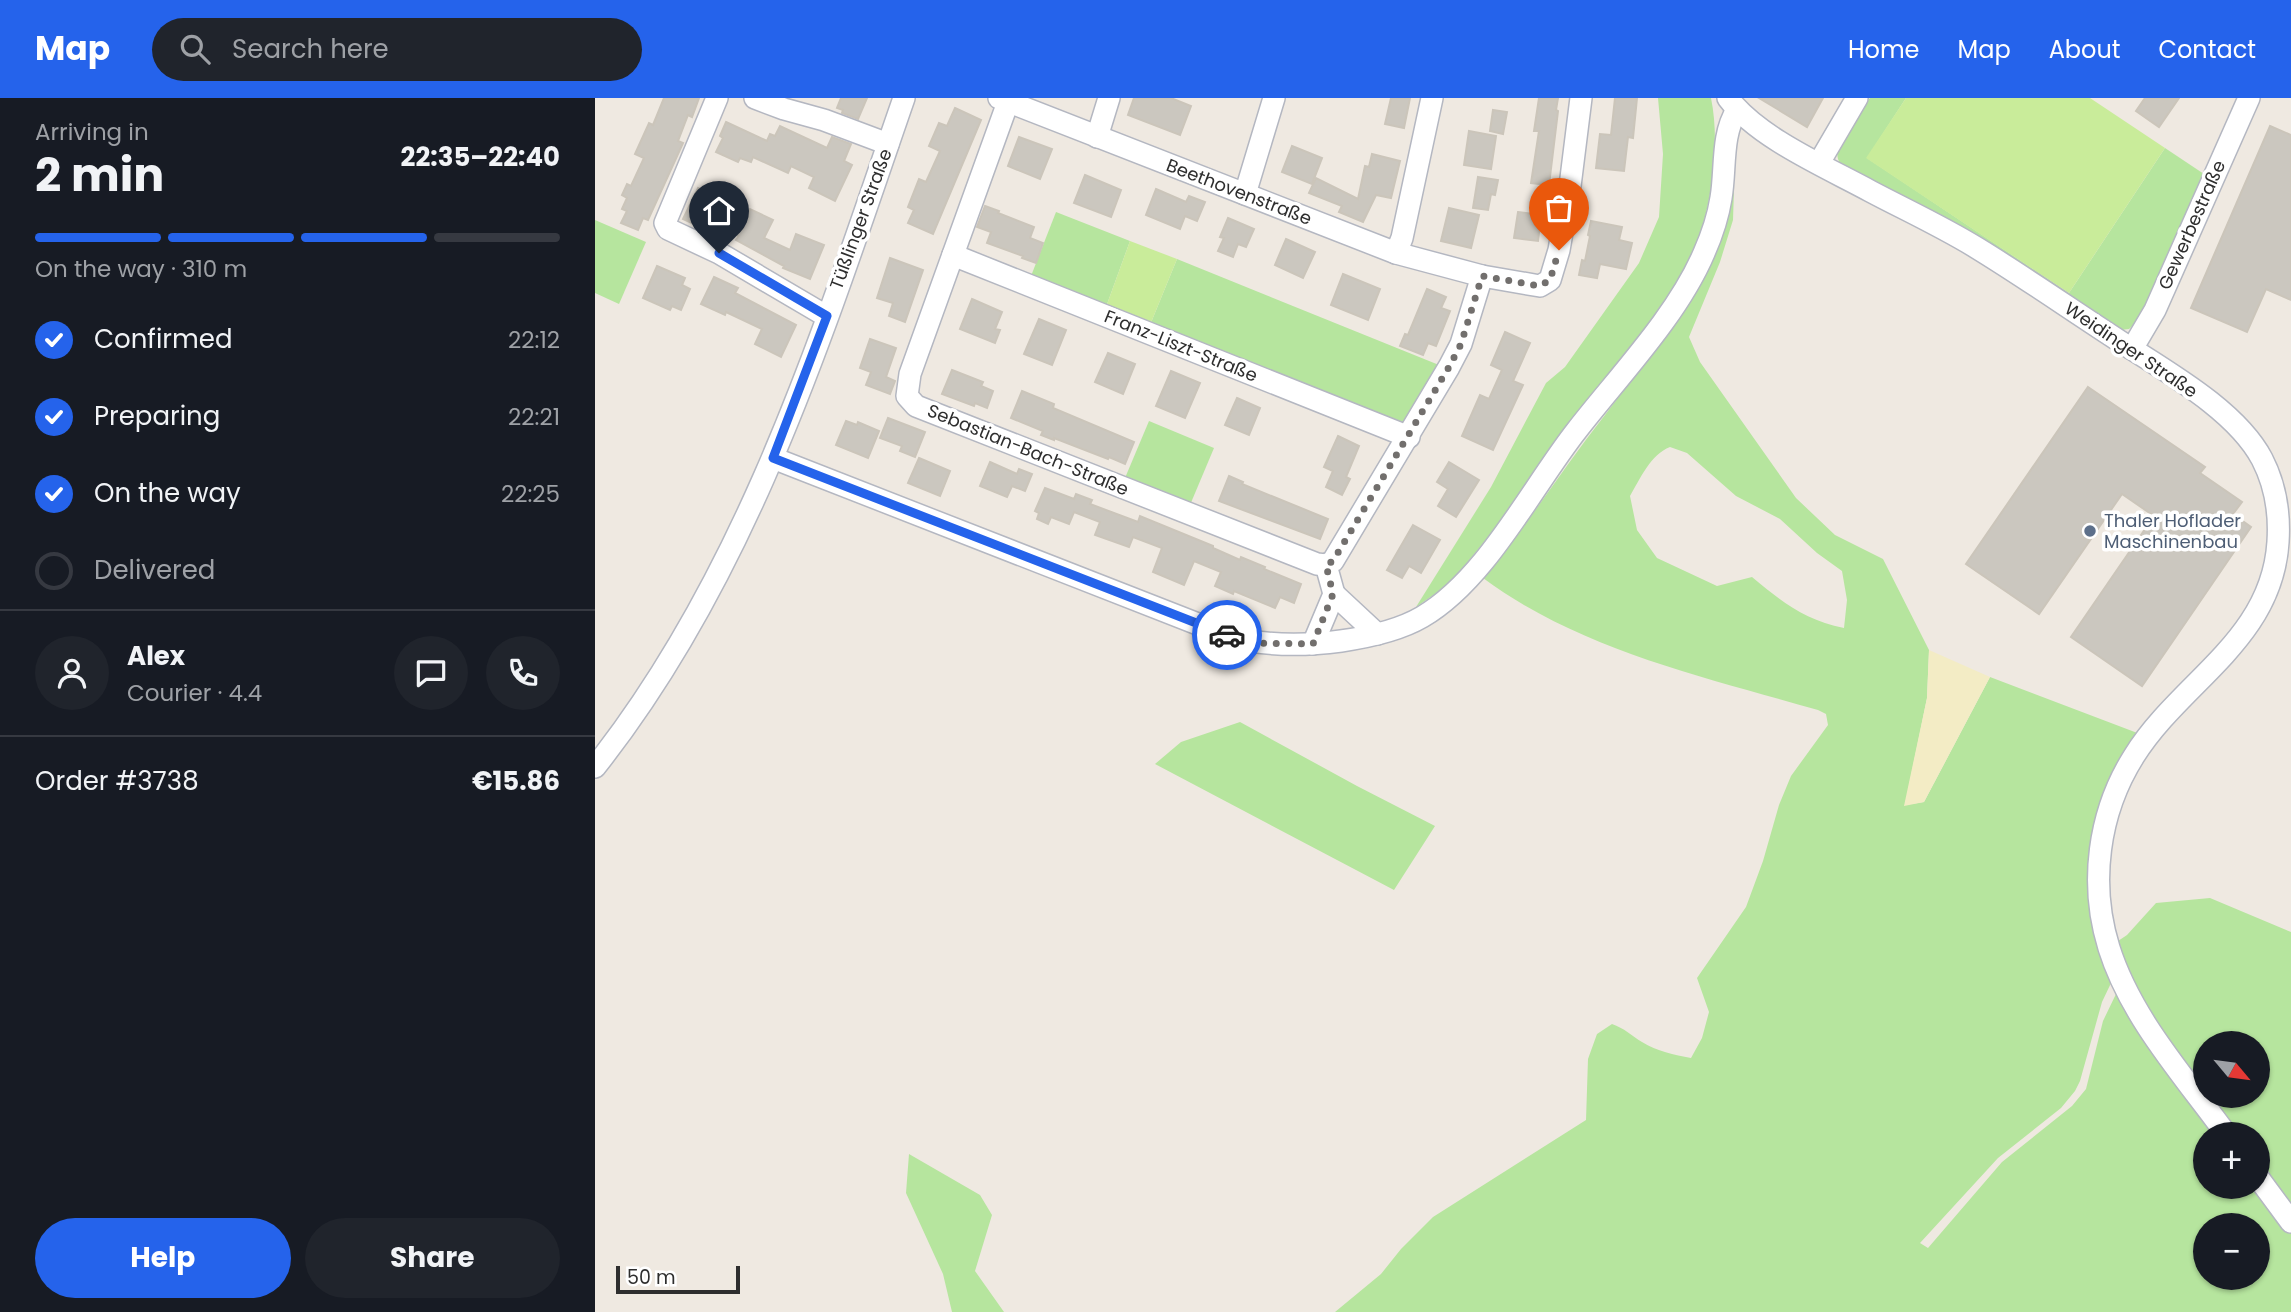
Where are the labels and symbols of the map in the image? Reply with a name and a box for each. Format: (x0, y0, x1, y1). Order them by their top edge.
street label: Tüßlinger Straße (823, 145, 898, 293)
street label: Beethovenstraße (1163, 152, 1316, 231)
street label: Gewerbestraße (2152, 156, 2231, 294)
pin (1529, 178, 1589, 250)
pin (689, 181, 749, 253)
street label: Weidinger Straße (2060, 296, 2203, 403)
street label: Franz-Liszt-Straße (1101, 303, 1262, 388)
street label: Sebastian-Bach-Straße (924, 398, 1133, 501)
place label: Thaler Hoflader Maschinenbau (2104, 508, 2241, 554)
marker: Thaler Hoflader Maschinenbau (2082, 523, 2098, 539)
courier (1192, 600, 1262, 670)
north arrow (2193, 1031, 2270, 1108)
scale bar (616, 1263, 740, 1295)

